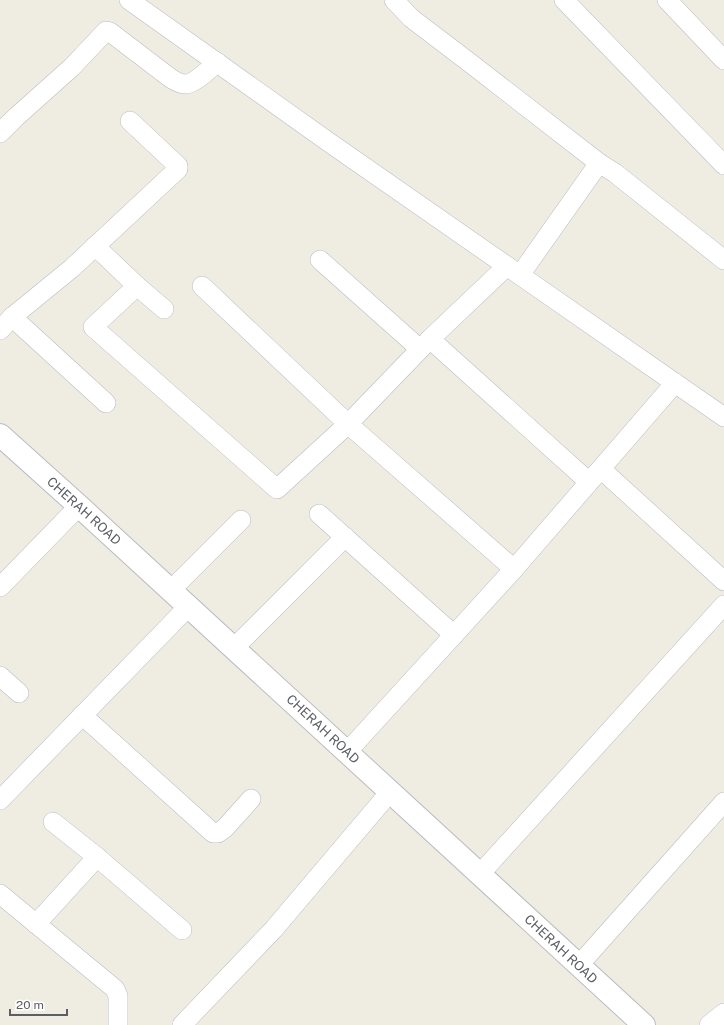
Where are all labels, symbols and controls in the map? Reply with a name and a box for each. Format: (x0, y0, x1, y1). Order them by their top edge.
street label: CHERAH ROAD (44, 474, 124, 548)
street label: CHERAH ROAD (283, 691, 363, 767)
street label: CHERAH ROAD (521, 911, 601, 987)
scale bar (10, 991, 67, 1017)
text: 20 m (16, 998, 44, 1012)

